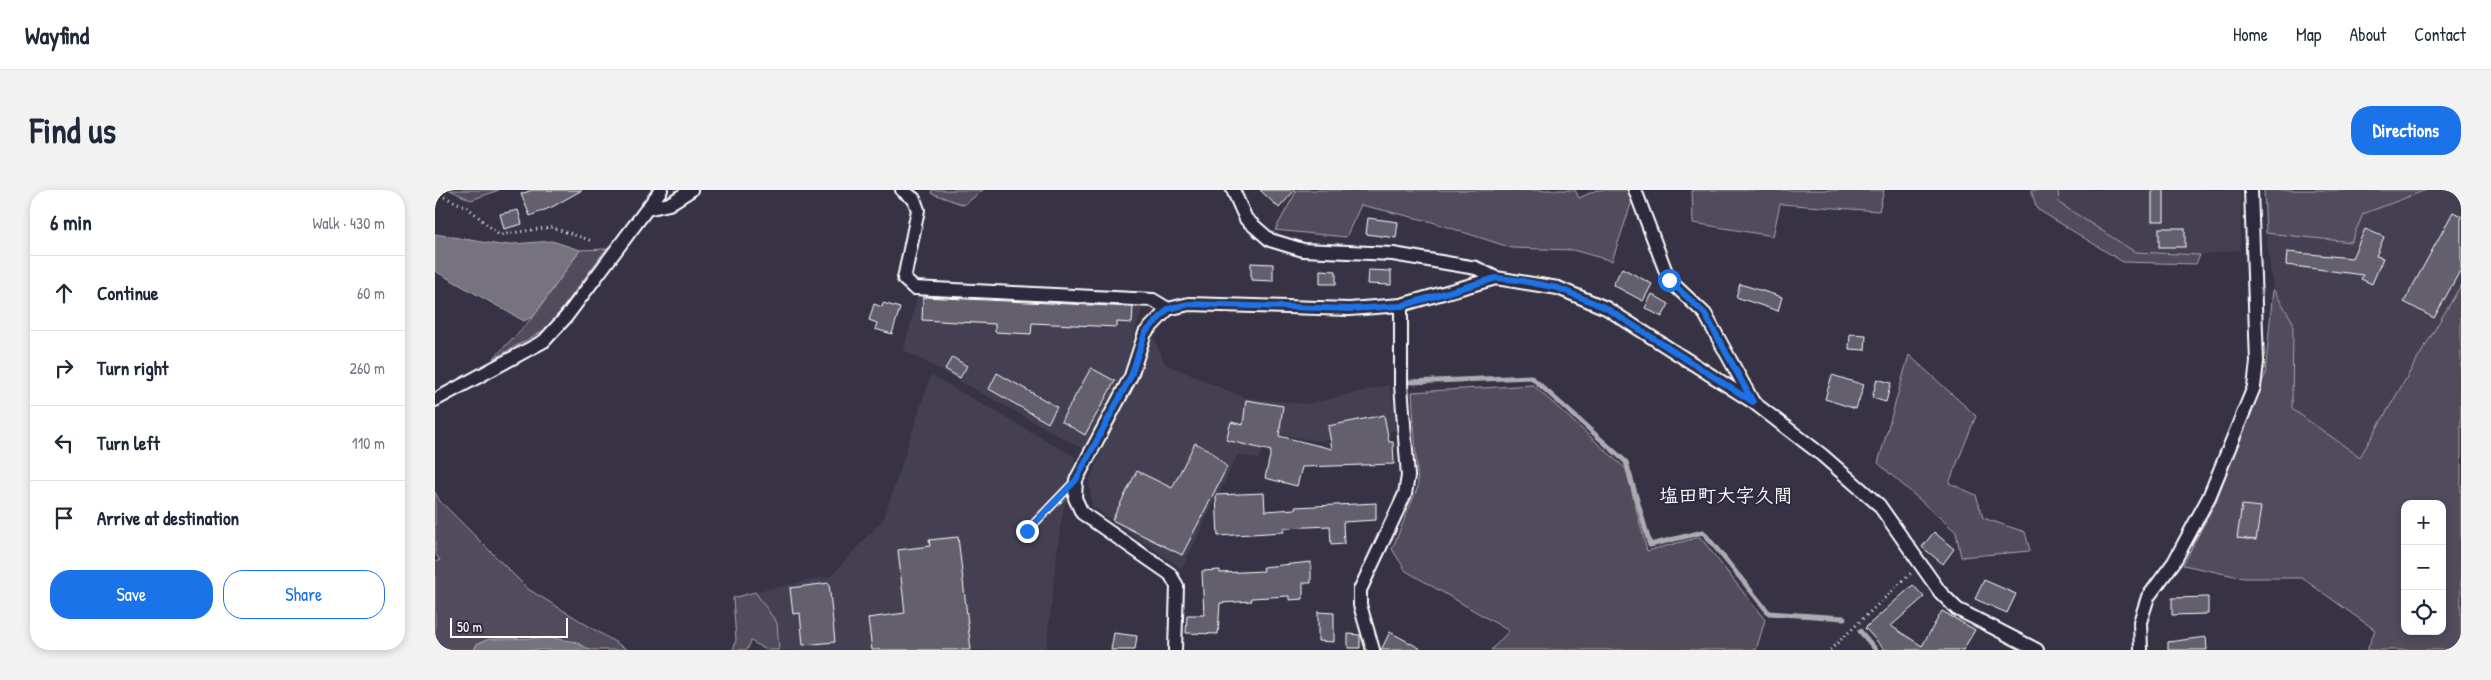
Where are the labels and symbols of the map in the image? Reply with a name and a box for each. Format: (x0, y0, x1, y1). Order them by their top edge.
route start (1658, 269, 1681, 292)
district label: 塩田町大字久間 (1659, 482, 1793, 508)
route end (1016, 520, 1039, 543)
scale bar (450, 615, 567, 638)

